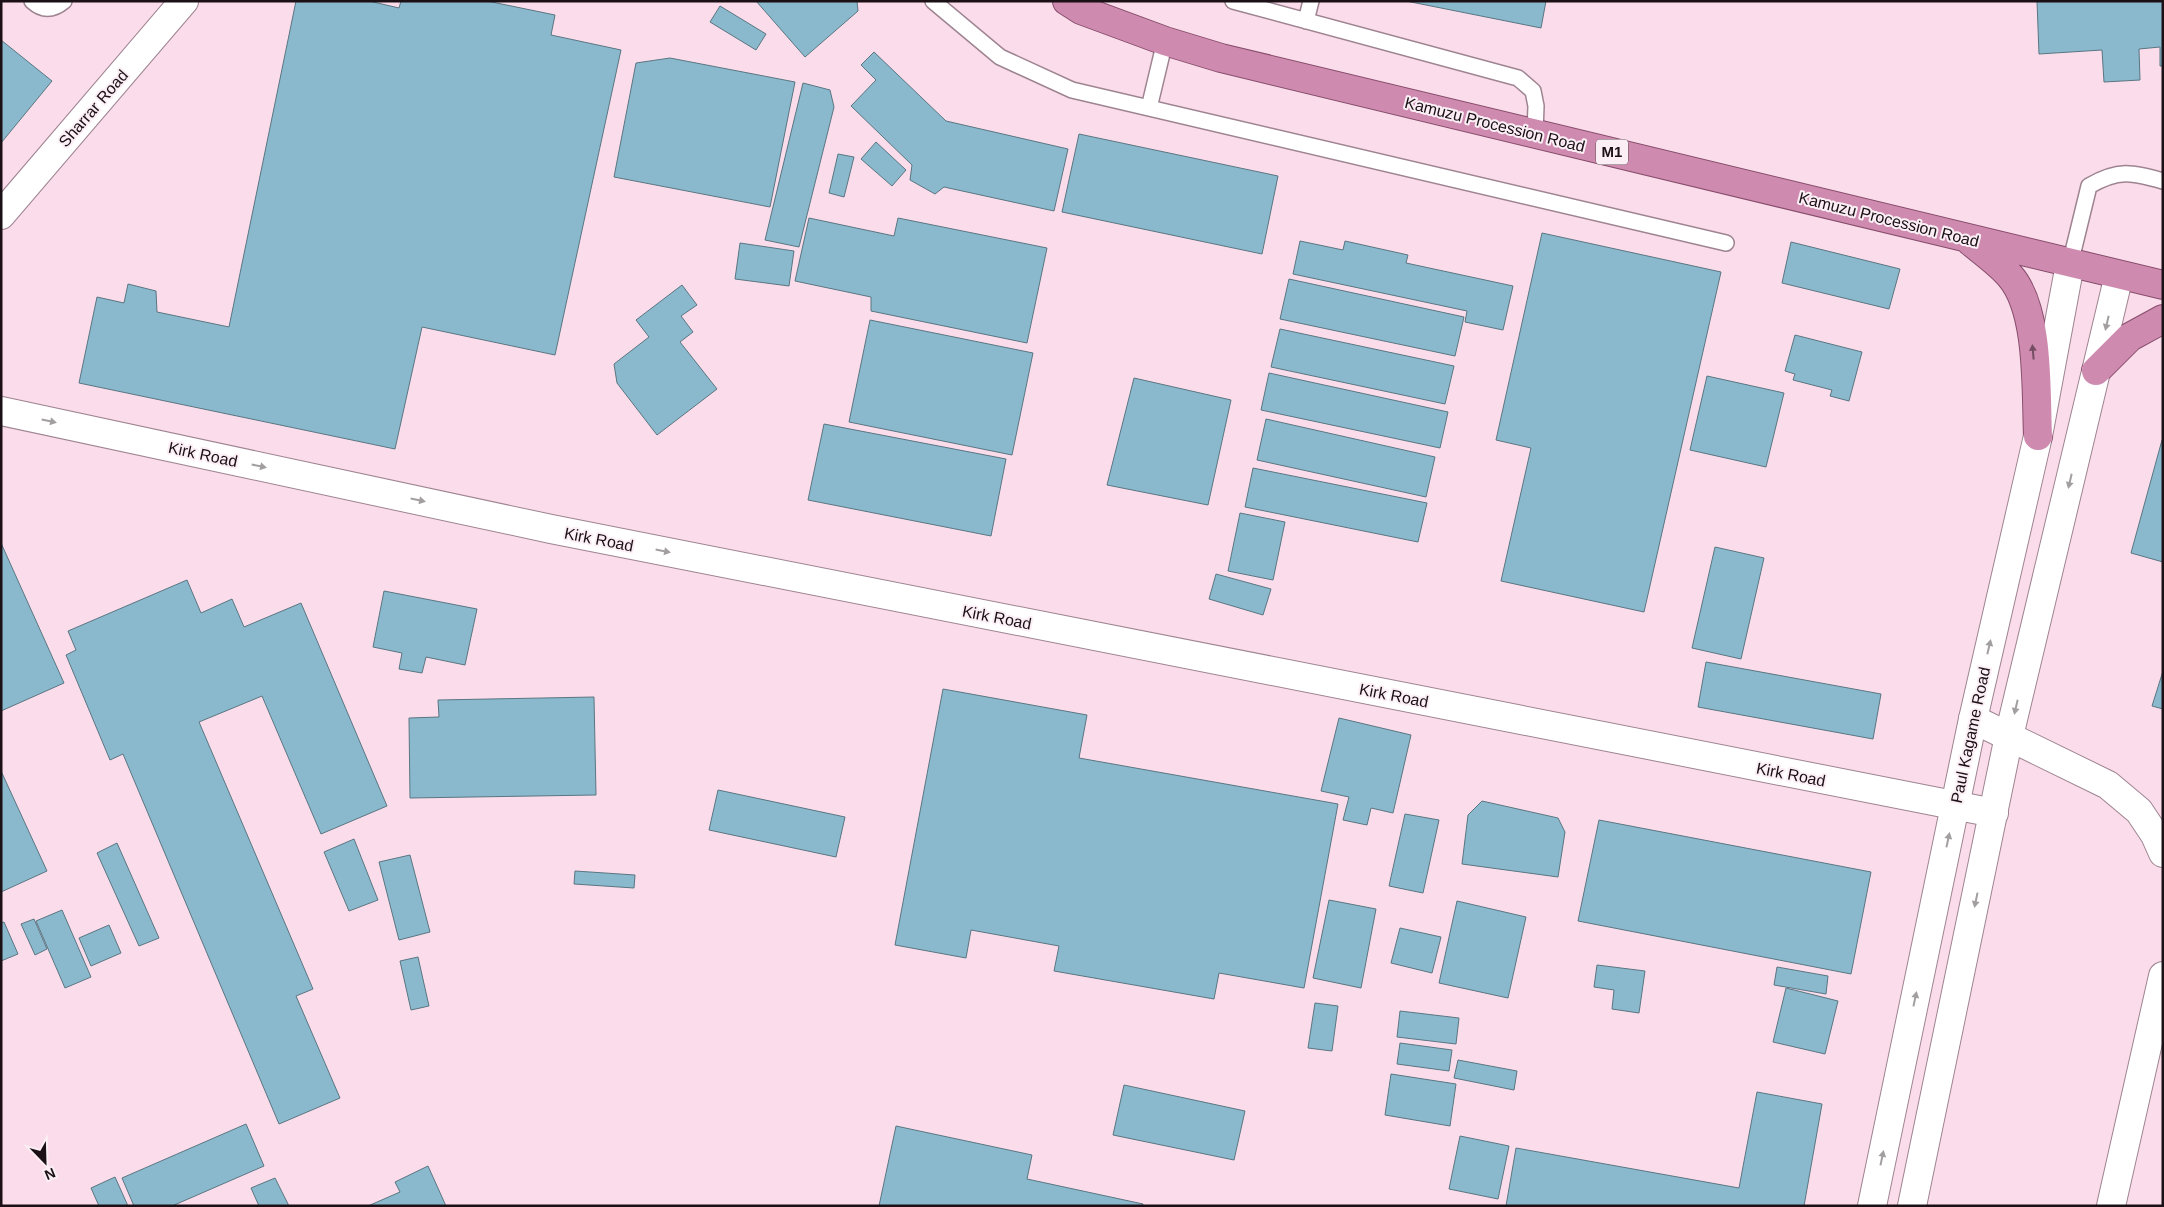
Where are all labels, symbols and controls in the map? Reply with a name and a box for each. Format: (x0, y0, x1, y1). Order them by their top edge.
street label: Sharrar Road (55, 67, 131, 150)
street label: Kamuzu Procession Road (1403, 94, 1587, 155)
road number: M1 (1596, 140, 1628, 164)
street label: Kamuzu Procession Road (1797, 189, 1981, 250)
one-way arrow (2103, 315, 2111, 330)
one-way arrow (2029, 344, 2037, 360)
one-way arrow (41, 417, 56, 425)
street label: Kirk Road (167, 439, 239, 470)
one-way arrow (252, 462, 267, 470)
one-way arrow (2066, 473, 2074, 488)
one-way arrow (410, 497, 426, 505)
street label: Kirk Road (563, 524, 635, 555)
one-way arrow (655, 548, 671, 556)
street label: Kirk Road (961, 602, 1033, 633)
one-way arrow (1985, 639, 1993, 654)
street label: Paul Kagame Road (1948, 665, 1993, 805)
street label: Kirk Road (1358, 680, 1430, 711)
one-way arrow (2012, 699, 2020, 714)
street label: Kirk Road (1755, 759, 1827, 790)
one-way arrow (1945, 832, 1953, 848)
one-way arrow (1972, 893, 1980, 908)
one-way arrow (1911, 991, 1919, 1007)
north arrow (20, 1137, 70, 1187)
one-way arrow (1878, 1150, 1886, 1166)
text: N (42, 1165, 58, 1183)

